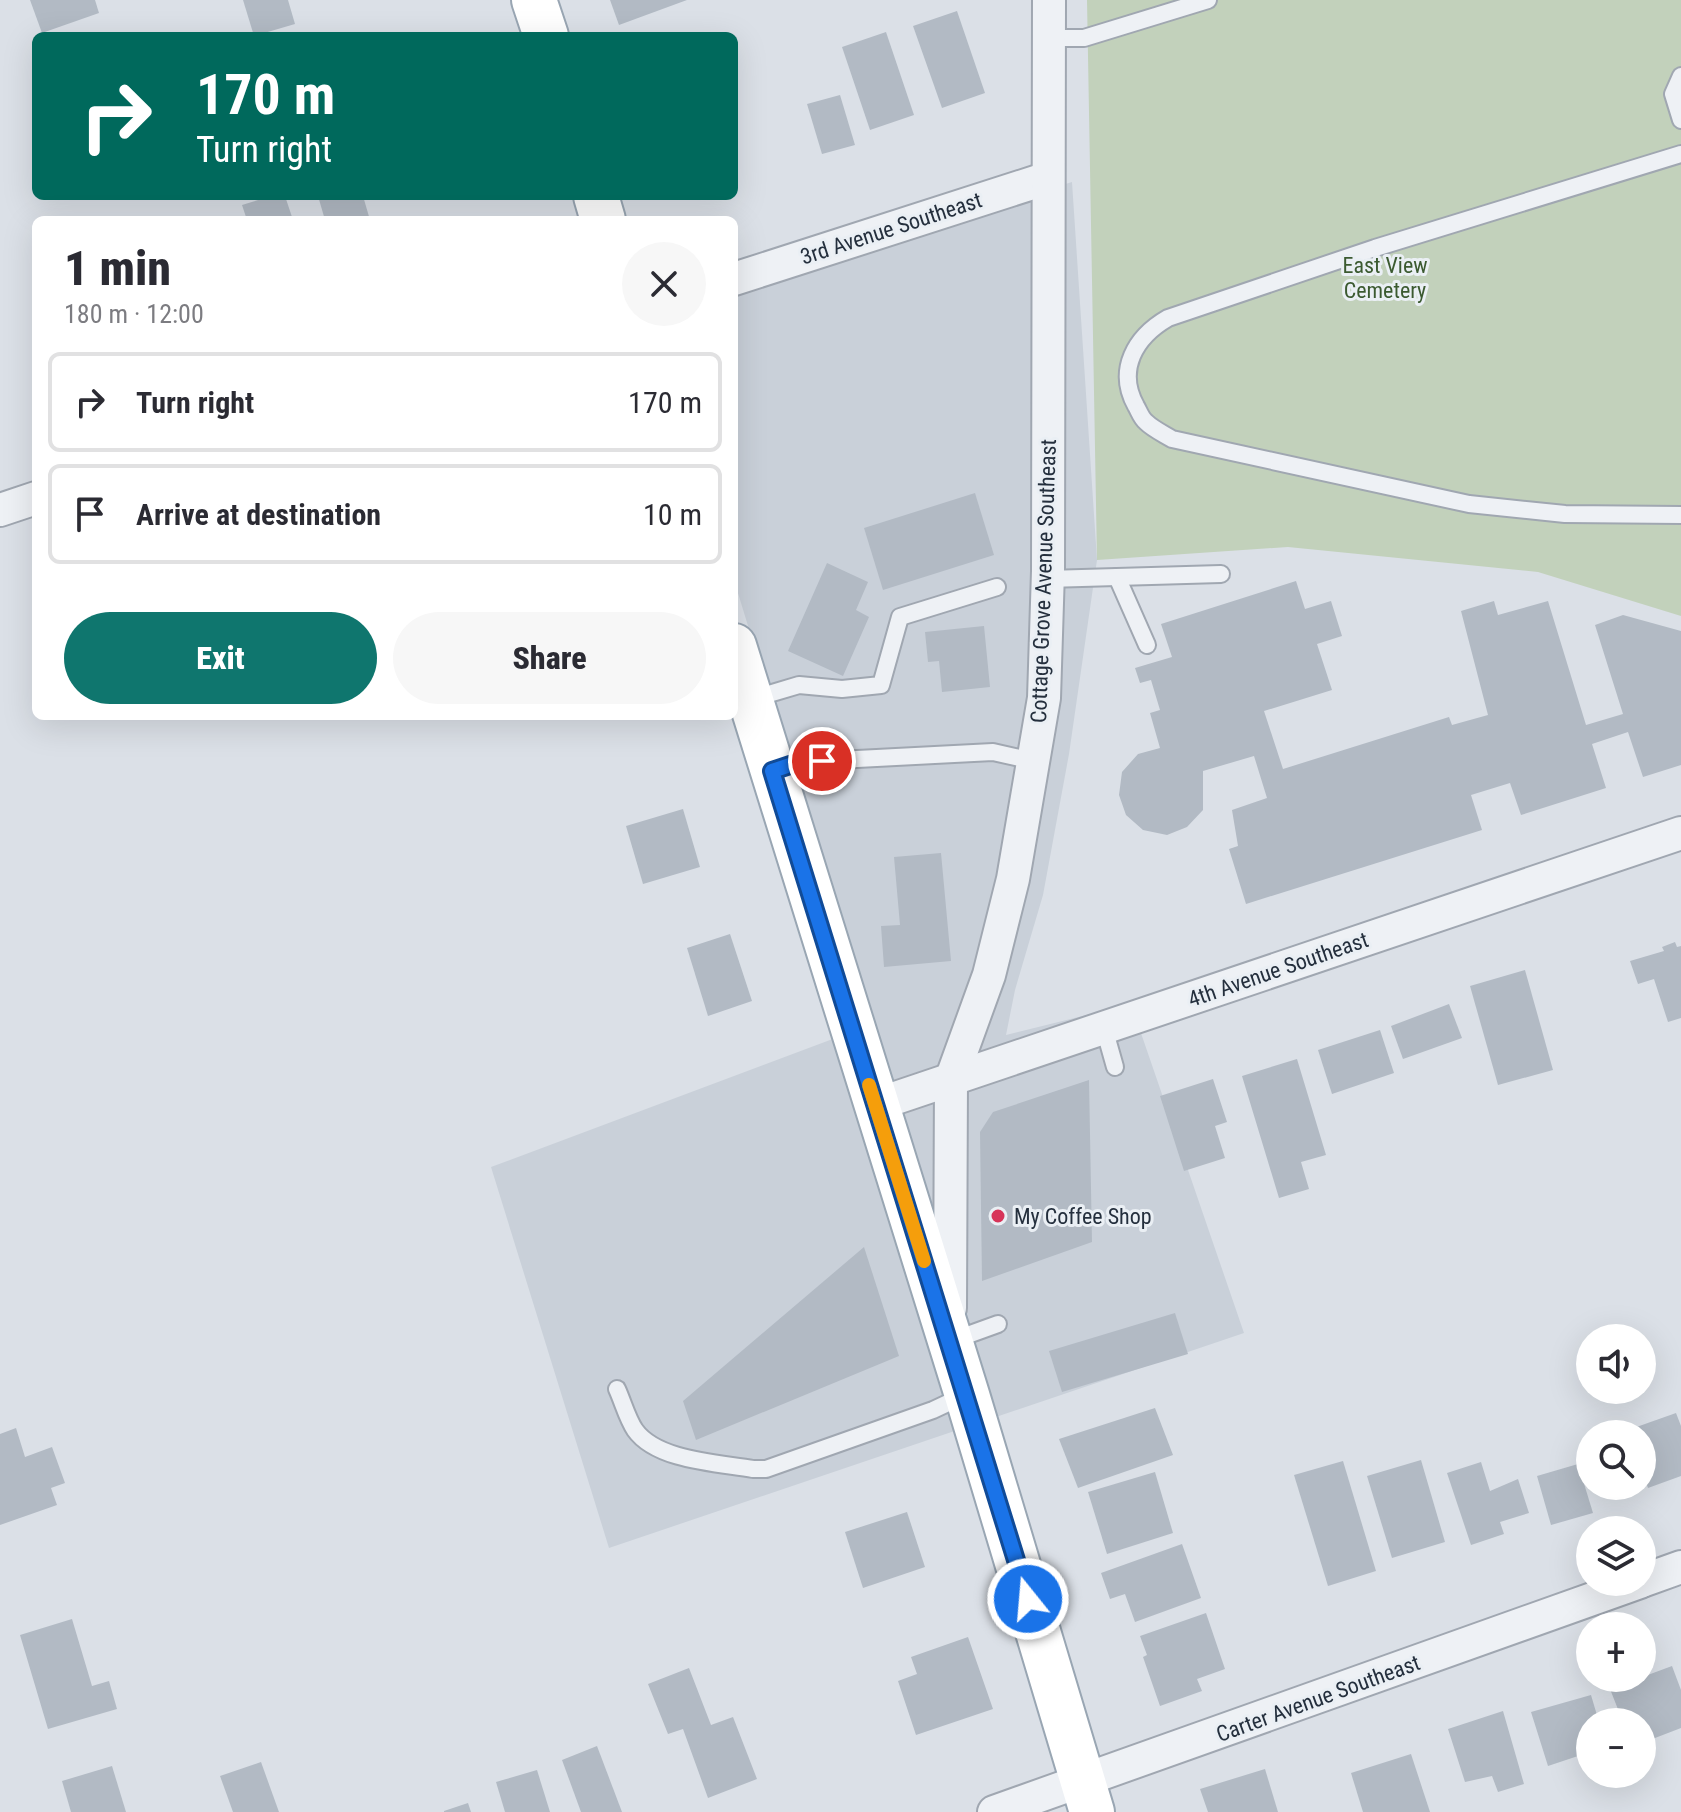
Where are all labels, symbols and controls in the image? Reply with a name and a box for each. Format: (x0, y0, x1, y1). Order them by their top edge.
text: 170 m (196, 62, 335, 128)
icon: right (64, 64, 168, 168)
text: Turn right (196, 129, 332, 171)
street label: 3rd Avenue Southeast (797, 187, 985, 270)
text: 1 min (64, 240, 171, 297)
button: close (622, 242, 706, 326)
park label: East View Cemetery (1342, 253, 1428, 303)
text: 180 m · 12:00 (64, 299, 204, 329)
icon: right (68, 380, 112, 424)
text: Turn right (136, 385, 254, 420)
text: 170 m (628, 385, 702, 420)
street label: Cottage Grove Avenue Southeast (1026, 439, 1061, 724)
icon: arrive (68, 492, 112, 536)
text: Arrive at destination (136, 497, 381, 532)
text: 10 m (643, 497, 702, 532)
button: Exit (64, 612, 377, 704)
button: Share (393, 612, 706, 704)
pin (788, 727, 856, 795)
icon: arrive (800, 739, 844, 783)
street label: 4th Avenue Southeast (1185, 927, 1372, 1012)
place label: My Coffee Shop (1014, 1204, 1152, 1229)
marker: My Coffee Shop (989, 1207, 1007, 1225)
map controls (1576, 1324, 1656, 1788)
button: sound (1576, 1324, 1656, 1404)
button: search (1576, 1420, 1656, 1500)
button: layers (1576, 1516, 1656, 1596)
position arrow (986, 1557, 1070, 1641)
button: + (1576, 1612, 1656, 1692)
street label: Carter Avenue Southeast (1213, 1650, 1423, 1747)
button: − (1576, 1708, 1656, 1788)

